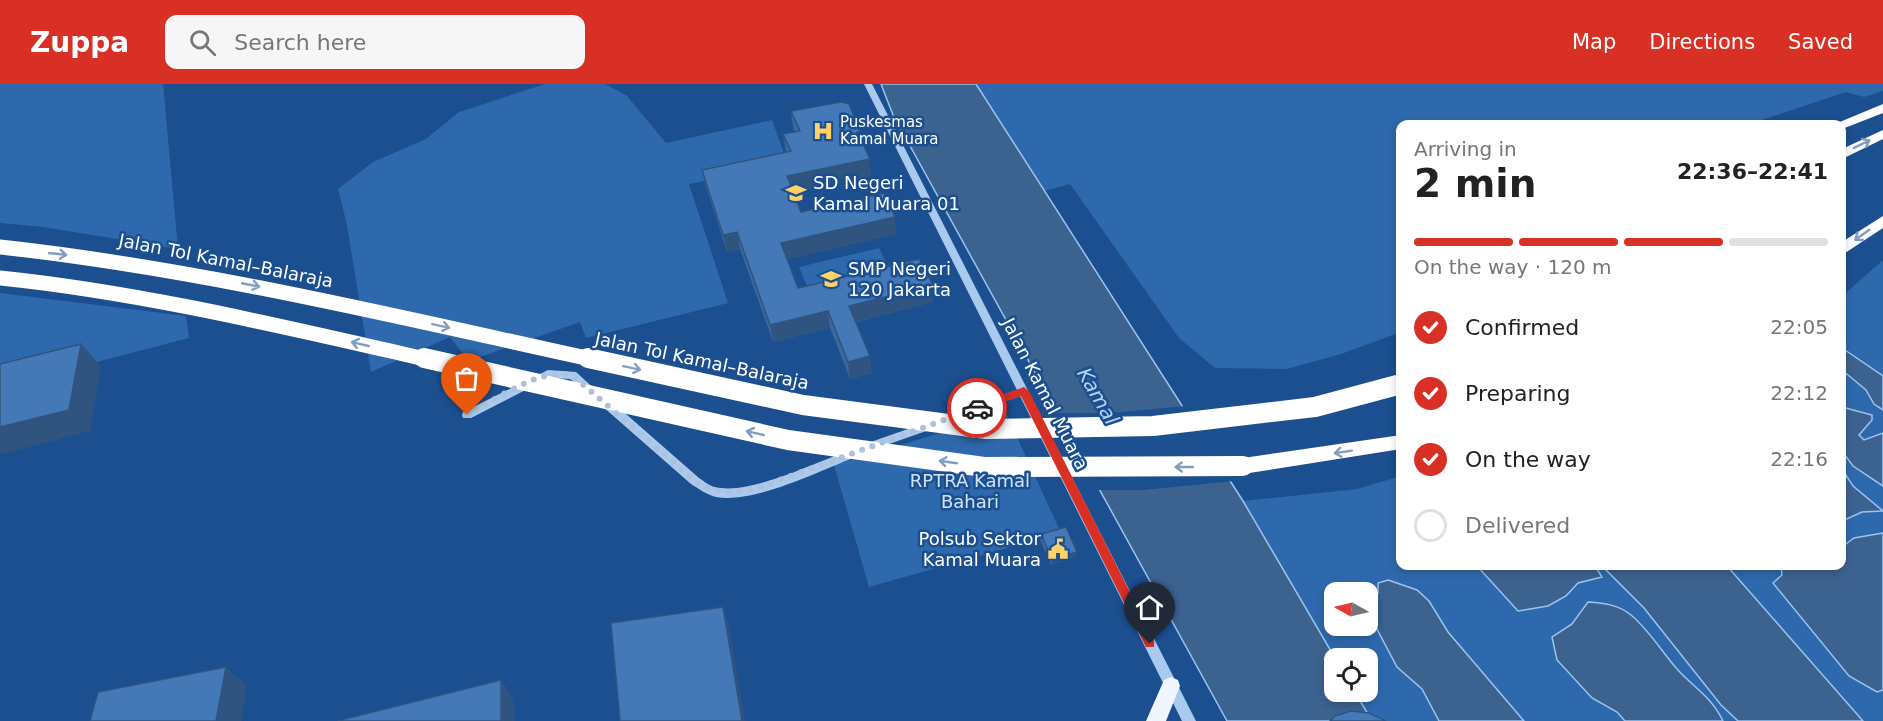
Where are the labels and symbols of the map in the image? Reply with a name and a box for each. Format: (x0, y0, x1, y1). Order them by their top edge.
place label: Puskesmas Kamal Muara (840, 113, 939, 148)
hospital icon: Puskesmas Kamal Muara (811, 119, 835, 143)
one-way arrow (1853, 138, 1871, 149)
place label: SD Negeri Kamal Muara 01 (813, 172, 960, 214)
school or university icon: SD Negeri Kamal Muara 01 (784, 181, 808, 205)
street label: Jalan Tol Kamal–Balaraja (116, 229, 335, 292)
one-way arrow (1855, 229, 1871, 241)
one-way arrow (48, 248, 68, 259)
place label: SMP Negeri 120 Jakarta (848, 258, 951, 300)
school or university icon: SMP Negeri 120 Jakarta (819, 267, 843, 291)
one-way arrow (240, 280, 260, 291)
street label: Jalan Kamal Muara (998, 313, 1093, 473)
one-way arrow (431, 321, 450, 333)
street label: Jalan Tol Kamal–Balaraja (592, 327, 811, 393)
one-way arrow (350, 338, 369, 350)
pin (441, 353, 492, 415)
one-way arrow (621, 363, 641, 374)
water label: Kamal (1072, 363, 1124, 429)
courier (947, 378, 1007, 438)
one-way arrow (746, 427, 765, 438)
one-way arrow (1334, 446, 1354, 457)
one-way arrow (938, 456, 958, 467)
one-way arrow (1175, 461, 1195, 473)
park label: RPTRA Kamal Bahari (910, 470, 1030, 512)
place label: Polsub Sektor Kamal Muara (918, 528, 1042, 570)
public building icon: Polsub Sektor Kamal Muara (1046, 537, 1070, 561)
pin (1124, 582, 1175, 644)
north arrow (1324, 582, 1378, 636)

